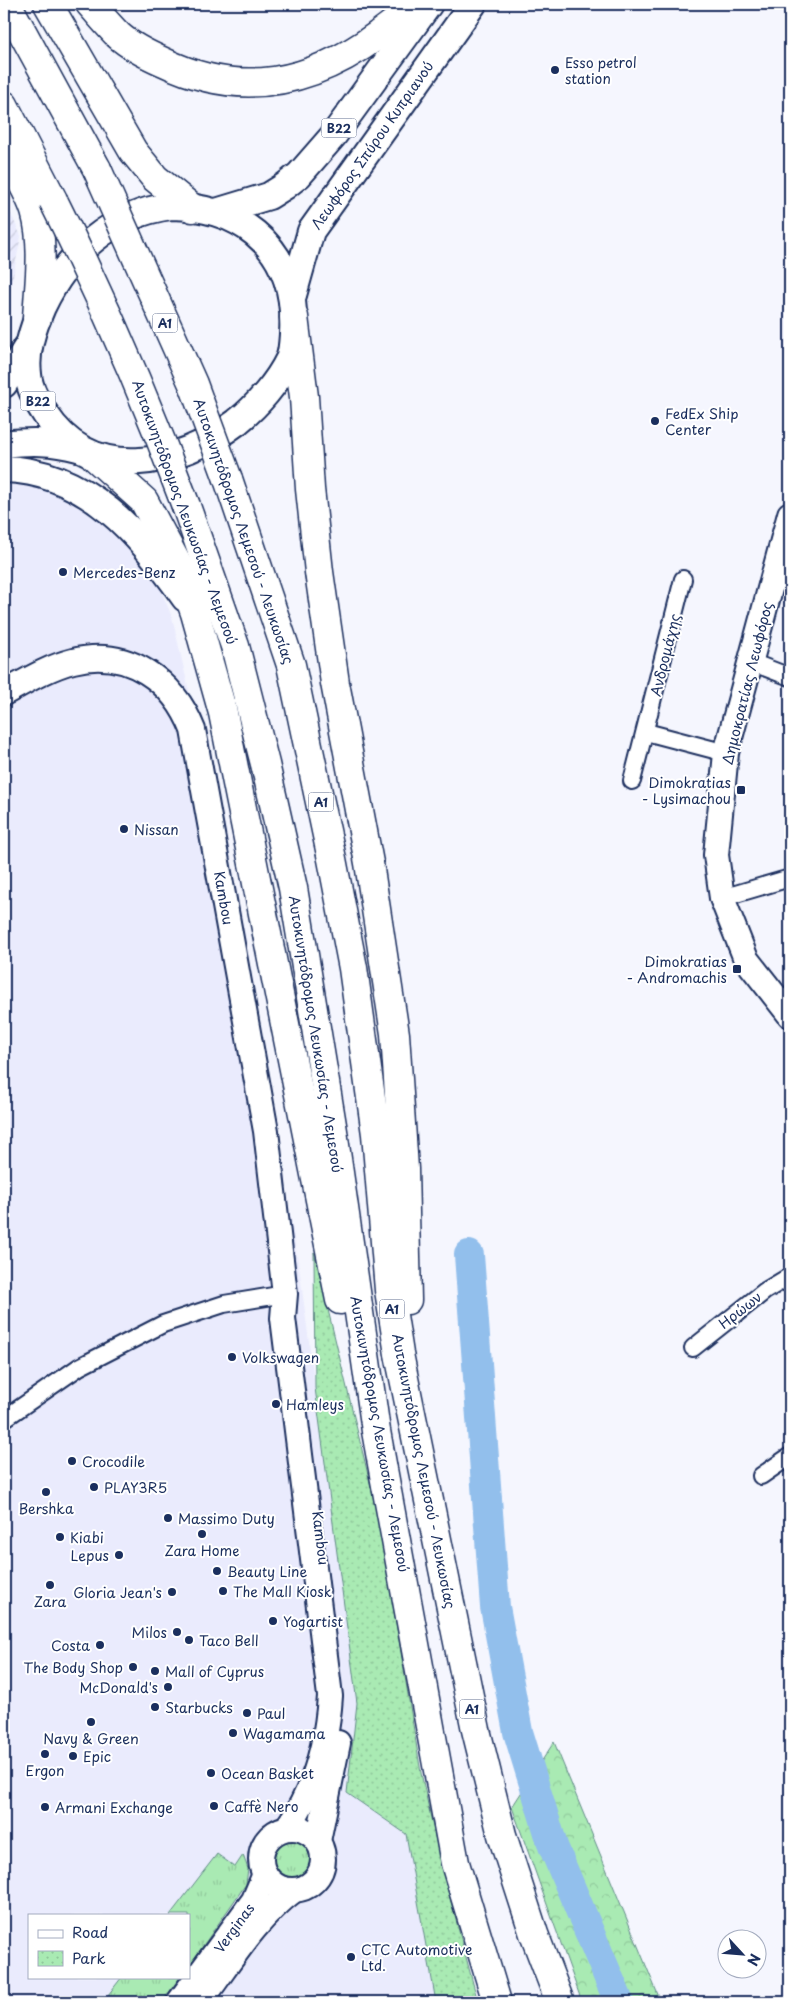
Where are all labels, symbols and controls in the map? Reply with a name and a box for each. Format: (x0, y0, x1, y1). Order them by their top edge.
place label: Esso petrol station (565, 52, 637, 89)
street label: Λεωφόρος Σπύρου Κυπριανού (306, 57, 438, 233)
marker: Esso petrol station (549, 64, 561, 76)
road number: B22 (322, 119, 356, 138)
road number: A1 (152, 314, 178, 332)
street label: Αυτοκινητόδρομος Λευκωσίας - Λεμεσού (127, 377, 243, 647)
road number: B22 (20, 392, 56, 411)
street label: Αυτοκινητόδρομος Λεμεσού - Λευκωσίας (189, 395, 299, 667)
place label: FedEx Ship Center (665, 403, 738, 440)
marker: FedEx Ship Center (649, 415, 661, 427)
place label: Mercedes-Benz (73, 562, 176, 583)
marker: Mercedes-Benz (57, 566, 69, 578)
street label: Δημοκρατίας Λεωφόρος (717, 599, 777, 767)
street label: Ανδρομάχης (645, 612, 685, 698)
place label: Dimokratias - Lysimachou (642, 772, 731, 809)
marker: Dimokratias - Lysimachou (735, 784, 747, 796)
road number: A1 (308, 792, 334, 812)
place label: Nissan (134, 819, 179, 840)
marker: Nissan (118, 823, 130, 835)
street label: Kambou (209, 870, 239, 926)
street label: Αυτοκινητόδρομος Λευκωσίας - Λεμεσού (284, 894, 348, 1174)
place label: Dimokratias - Andromachis (626, 951, 727, 988)
marker: Dimokratias - Andromachis (731, 963, 743, 975)
street label: Ηρώων (714, 1286, 766, 1334)
street label: Αυτοκινητόδρομος Λευκωσίας - Λεμεσού (345, 1294, 415, 1574)
road number: A1 (380, 1300, 404, 1318)
street label: Αυτοκινητόδρομος Λεμεσού - Λευκωσίας (387, 1332, 461, 1610)
place label: Volkswagen (242, 1347, 319, 1368)
marker: Volkswagen (226, 1351, 238, 1363)
place label: Hamleys (286, 1394, 344, 1415)
marker: Hamleys (270, 1398, 282, 1410)
place label: Crocodile (82, 1451, 145, 1472)
marker: Crocodile (66, 1455, 78, 1467)
place label: PLAY3R5 (104, 1477, 167, 1498)
marker: PLAY3R5 (88, 1481, 100, 1493)
marker: Bershka (40, 1486, 52, 1498)
place label: Bershka (18, 1498, 74, 1519)
place label: Massimo Duty (178, 1508, 275, 1529)
street label: Kambou (307, 1510, 335, 1566)
marker: Massimo Duty (162, 1512, 174, 1524)
place label: Kiabi (70, 1527, 104, 1548)
marker: Zara Home (196, 1528, 208, 1540)
marker: Kiabi (54, 1531, 66, 1543)
place label: Zara Home (165, 1540, 239, 1561)
place label: Lepus (71, 1545, 109, 1566)
marker: Lepus (113, 1549, 125, 1561)
place label: Beauty Line (227, 1561, 308, 1582)
marker: Beauty Line (211, 1565, 223, 1577)
marker: Zara (44, 1579, 56, 1591)
place label: The Mall Kiosk (233, 1581, 332, 1602)
place label: Gloria Jean's (73, 1582, 162, 1603)
marker: The Mall Kiosk (217, 1585, 229, 1597)
marker: Gloria Jean's (166, 1586, 178, 1598)
place label: Zara (34, 1591, 66, 1612)
place label: Yogartist (283, 1611, 343, 1632)
marker: Yogartist (267, 1615, 279, 1627)
place label: Milos (132, 1622, 167, 1643)
marker: Milos (171, 1626, 183, 1638)
place label: Taco Bell (199, 1630, 259, 1651)
marker: Taco Bell (183, 1634, 195, 1646)
place label: Costa (51, 1635, 90, 1656)
marker: Costa (94, 1639, 106, 1651)
place label: The Body Shop (23, 1657, 123, 1678)
marker: The Body Shop (127, 1661, 139, 1673)
place label: Mall of Cyprus (165, 1661, 264, 1682)
marker: Mall of Cyprus (149, 1665, 161, 1677)
place label: McDonald's (79, 1677, 158, 1698)
marker: McDonald's (162, 1681, 174, 1693)
place label: Starbucks (165, 1697, 233, 1718)
road number: A1 (460, 1700, 484, 1718)
marker: Starbucks (149, 1701, 161, 1713)
place label: Paul (257, 1703, 285, 1724)
marker: Paul (241, 1707, 253, 1719)
marker: Navy & Green (85, 1716, 97, 1728)
place label: Wagamama (243, 1723, 325, 1744)
marker: Wagamama (227, 1727, 239, 1739)
place label: Navy & Green (43, 1728, 139, 1749)
place label: Epic (83, 1746, 111, 1767)
marker: Ergon (39, 1748, 51, 1760)
marker: Epic (67, 1750, 79, 1762)
place label: Ergon (26, 1760, 64, 1781)
place label: Ocean Basket (221, 1763, 314, 1784)
marker: Ocean Basket (205, 1767, 217, 1779)
place label: Caffè Nero (224, 1796, 299, 1817)
place label: Armani Exchange (55, 1797, 173, 1818)
marker: Caffè Nero (208, 1800, 220, 1812)
marker: Armani Exchange (39, 1801, 51, 1813)
street label: Verginas (209, 1899, 259, 1957)
legend (28, 1914, 190, 1978)
text: Road (72, 1920, 108, 1943)
north arrow (716, 1928, 766, 1978)
place label: CTC Automotive Ltd. (361, 1939, 472, 1976)
text: Park (72, 1946, 106, 1969)
text: N (742, 1950, 766, 1970)
marker: CTC Automotive Ltd. (345, 1951, 357, 1963)

